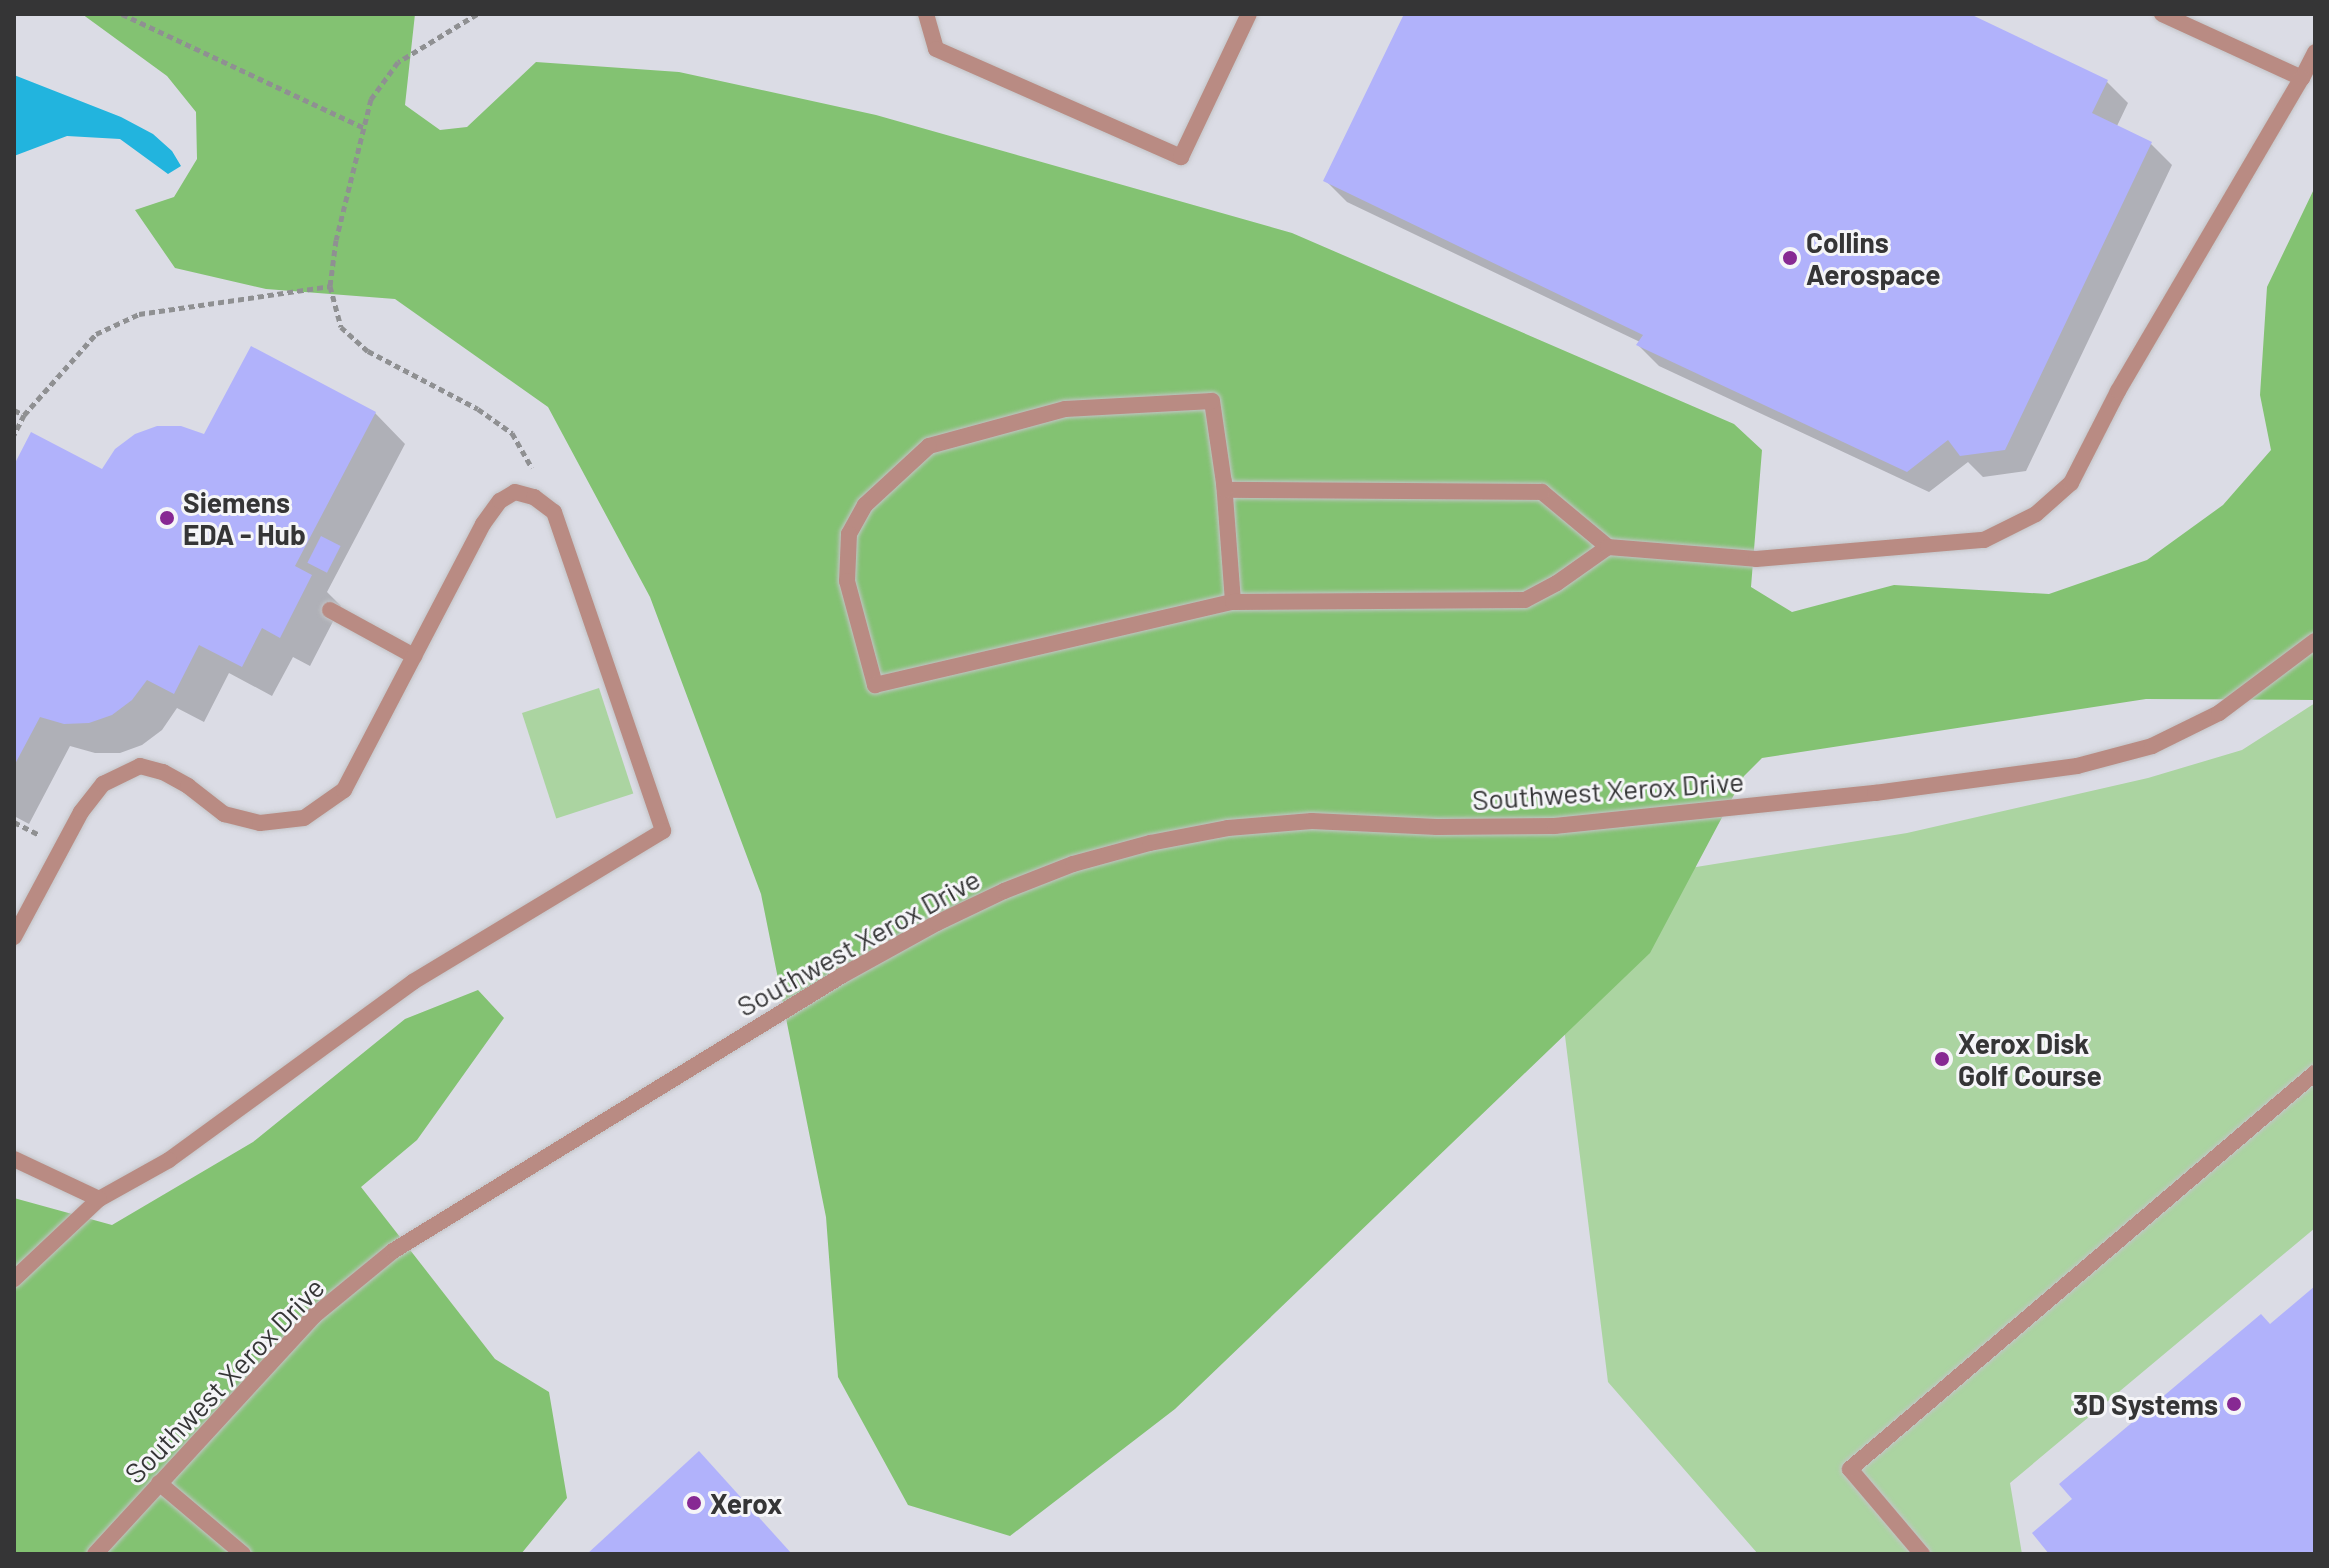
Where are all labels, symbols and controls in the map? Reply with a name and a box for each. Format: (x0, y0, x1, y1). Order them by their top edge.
place label: Collins Aerospace (1806, 225, 1940, 291)
marker: Collins Aerospace (1781, 249, 1799, 267)
place label: Siemens EDA - Hub (183, 485, 306, 551)
marker: Siemens EDA - Hub (158, 509, 176, 527)
street label: Southwest Xerox Drive (1471, 764, 1745, 816)
street label: Southwest Xerox Drive (731, 861, 985, 1023)
place label: Xerox Disk Golf Course (1958, 1026, 2102, 1092)
marker: Xerox Disk Golf Course (1933, 1050, 1951, 1068)
street label: Southwest Xerox Drive (117, 1270, 331, 1490)
place label: 3D Systems (2073, 1387, 2218, 1421)
marker: 3D Systems (2225, 1395, 2243, 1413)
place label: Xerox (710, 1486, 782, 1520)
marker: Xerox (685, 1494, 703, 1512)

